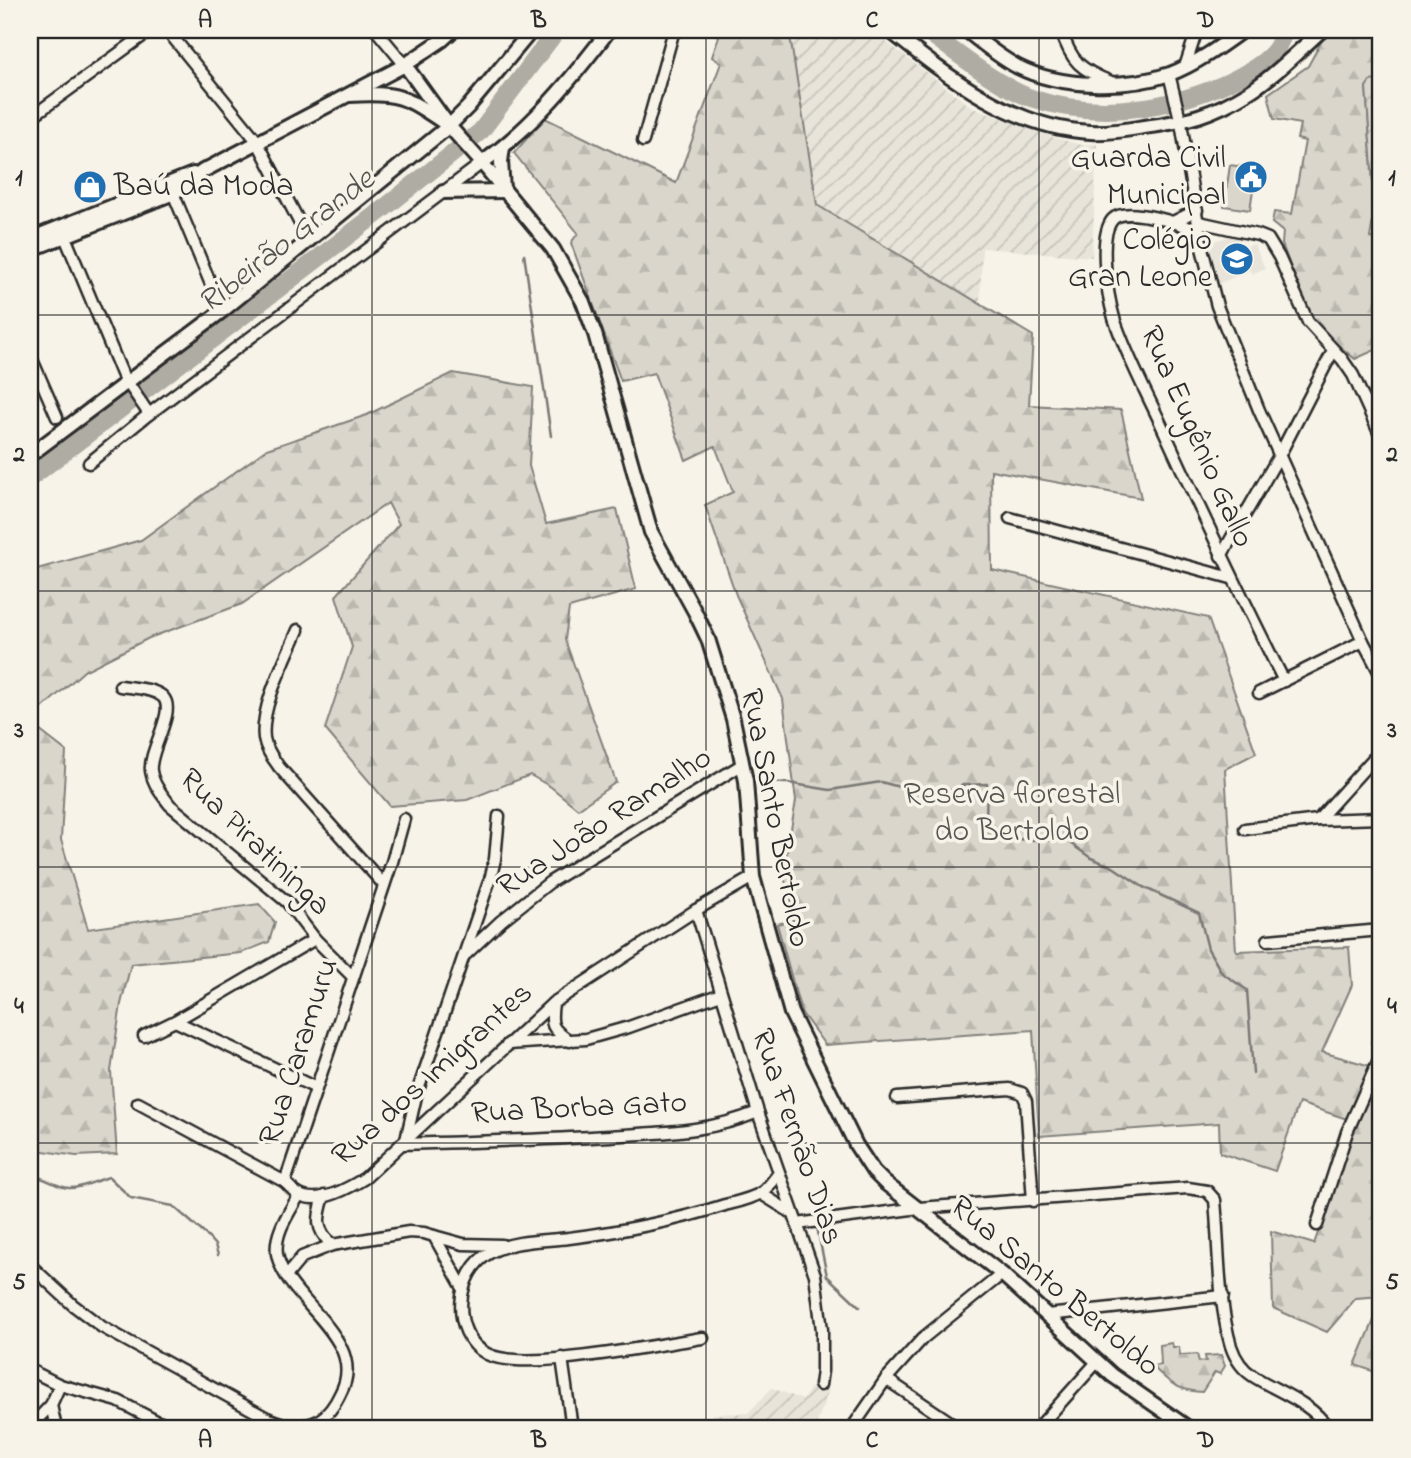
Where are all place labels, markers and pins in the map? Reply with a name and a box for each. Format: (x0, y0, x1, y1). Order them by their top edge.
place label: Guarda Civil Municipal (1070, 136, 1226, 220)
public building icon: Guarda Civil Municipal (1232, 158, 1270, 196)
place label: Baú da Moda (113, 164, 294, 211)
shop icon: Baú da Moda (71, 168, 109, 206)
place label: Colégio Gran Leone (1068, 218, 1213, 302)
school or university icon: Colégio Gran Leone (1218, 240, 1256, 278)

